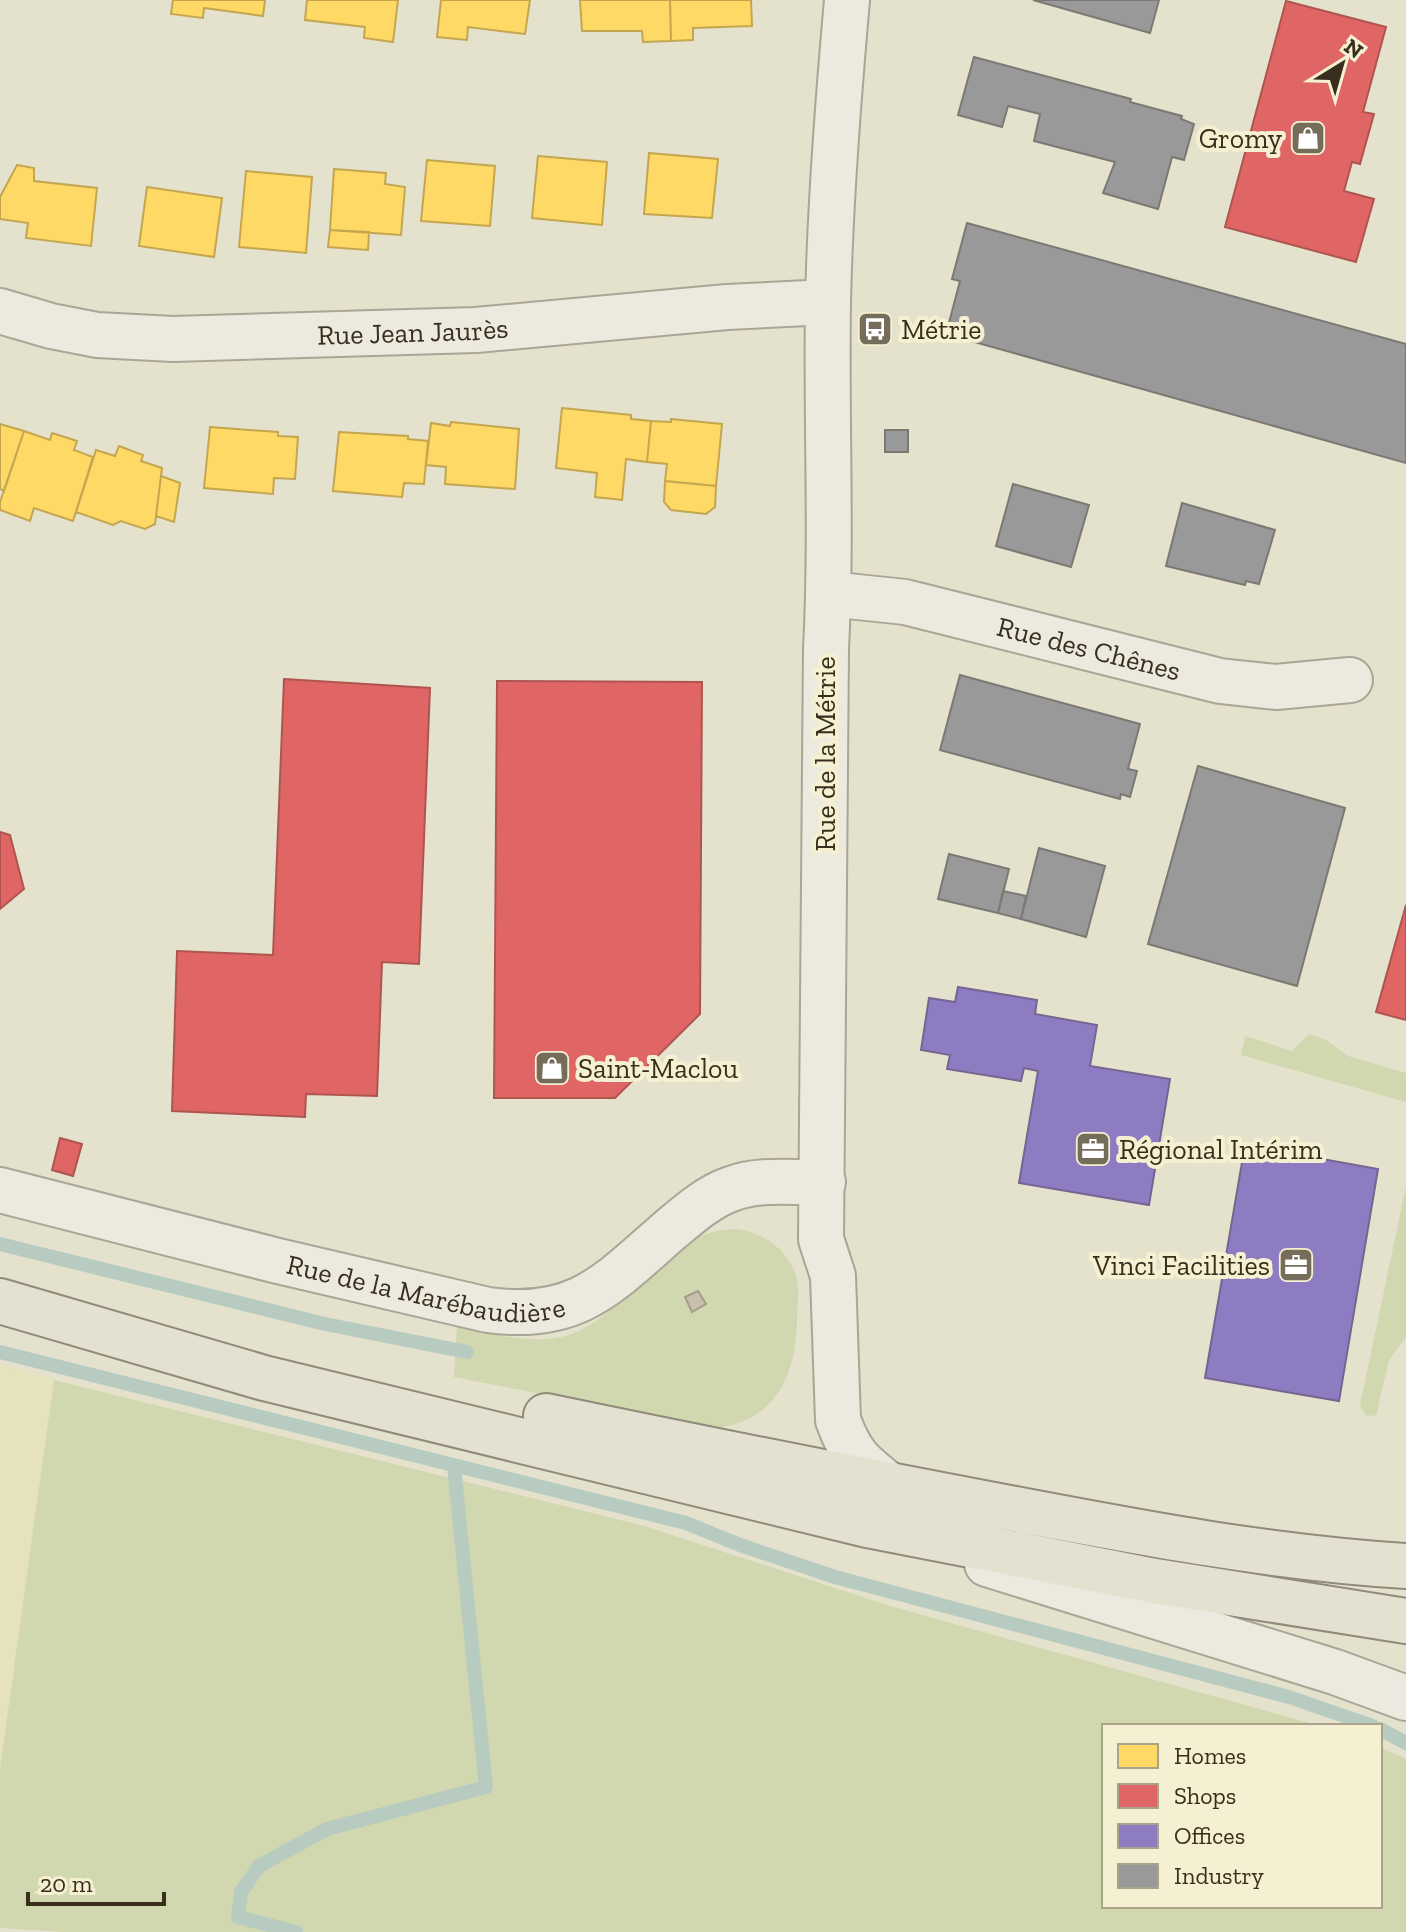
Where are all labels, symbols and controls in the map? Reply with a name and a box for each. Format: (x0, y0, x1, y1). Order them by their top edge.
north arrow (1302, 24, 1382, 104)
text: N (1339, 33, 1369, 64)
shop icon: Gromy (1289, 119, 1327, 157)
place label: Gromy (1199, 122, 1283, 155)
bus stop icon: Métrie (856, 310, 894, 348)
street label: Rue Jean Jaurès (317, 311, 510, 352)
place label: Métrie (901, 313, 981, 346)
street label: Rue des Chênes (994, 610, 1184, 687)
street label: Rue de la Métrie (809, 656, 842, 852)
shop icon: Saint-Maclou (533, 1049, 571, 1087)
place label: Saint-Maclou (578, 1052, 738, 1085)
office icon: Régional Intérim (1074, 1130, 1112, 1168)
place label: Régional Intérim (1119, 1133, 1322, 1166)
office icon: Vinci Facilities (1277, 1246, 1315, 1284)
street label: Rue de la Marébaudière (283, 1248, 569, 1329)
place label: Vinci Facilities (1092, 1249, 1270, 1282)
legend (1102, 1724, 1382, 1908)
text: Homes (1174, 1741, 1246, 1770)
text: Shops (1174, 1781, 1236, 1810)
text: Offices (1174, 1821, 1245, 1850)
scale bar (28, 1856, 164, 1906)
text: Industry (1174, 1861, 1265, 1890)
text: 20 m (40, 1869, 93, 1898)

